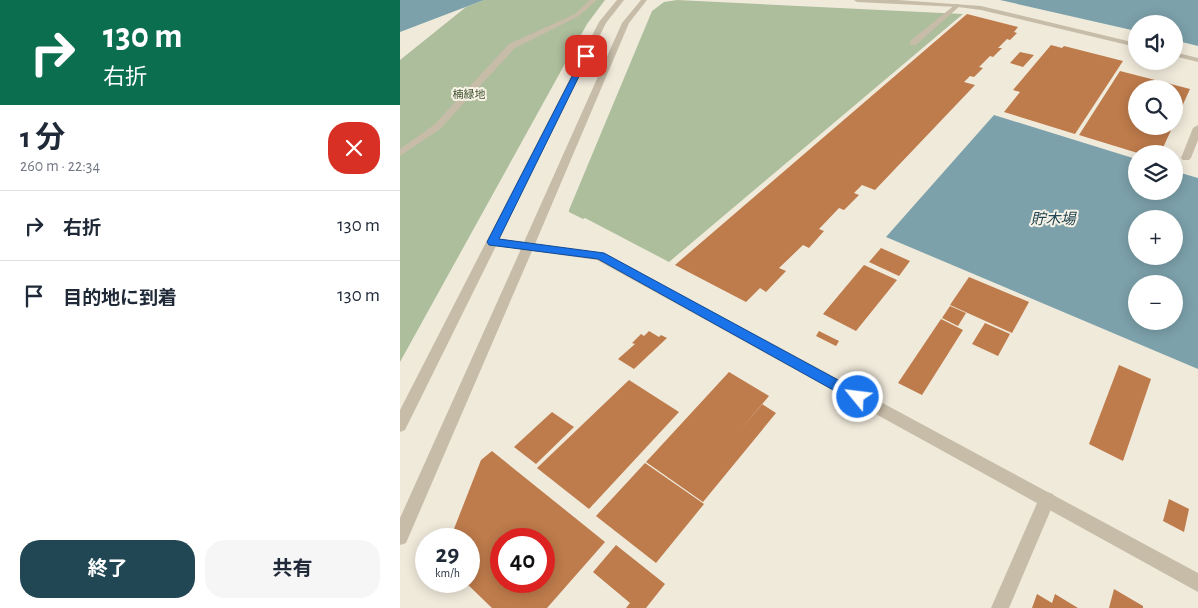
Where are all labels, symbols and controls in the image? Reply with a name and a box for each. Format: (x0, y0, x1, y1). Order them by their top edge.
map controls (1128, 15, 1183, 330)
button: sound (1128, 15, 1183, 70)
text: 130 m (103, 19, 182, 54)
icon: right (20, 20, 85, 85)
pin (565, 35, 607, 77)
icon: arrive (572, 42, 600, 70)
text: 右折 (103, 66, 147, 88)
button: search (1128, 80, 1183, 135)
park label: 楠緑地 (453, 88, 486, 100)
button: close (328, 122, 380, 174)
text: 1 分 (20, 123, 65, 153)
button: layers (1128, 145, 1183, 200)
text: 260 m · 22:34 (20, 158, 100, 174)
button: + (1128, 210, 1183, 265)
water label: 貯木場 (1030, 211, 1077, 227)
icon: right (20, 212, 48, 240)
text: 130 m (337, 216, 380, 235)
text: 右折 (63, 219, 101, 238)
button: − (1128, 275, 1183, 330)
icon: arrive (20, 282, 48, 310)
text: 130 m (337, 286, 380, 305)
text: 目的地に到着 (63, 289, 177, 308)
position arrow (831, 370, 883, 422)
speed limit sign: 40 (490, 528, 555, 593)
button: 終了 (20, 540, 195, 598)
button: 共有 (205, 540, 380, 598)
text: 29 (436, 542, 459, 567)
text: km/h (435, 567, 460, 579)

